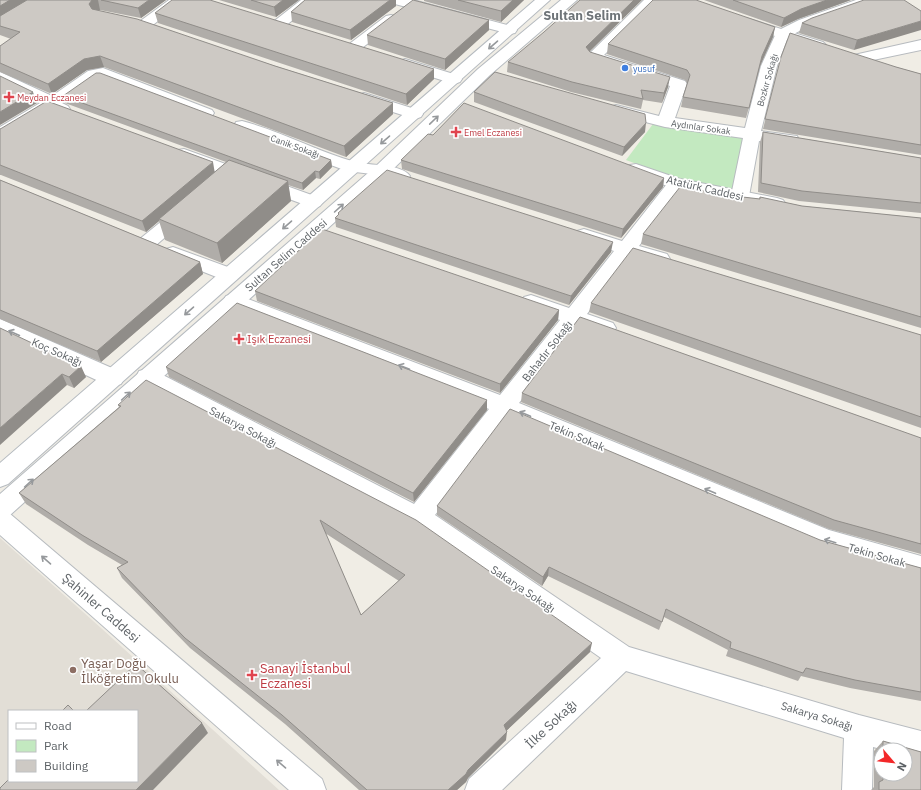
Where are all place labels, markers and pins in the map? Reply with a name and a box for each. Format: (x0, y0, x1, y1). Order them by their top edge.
marker: yusuf (620, 63, 630, 73)
place label: yusuf (633, 63, 655, 74)
marker: Meydan Eczanesi (4, 92, 14, 102)
place label: Meydan Eczanesi (17, 92, 86, 103)
marker: Emel Eczanesi (451, 127, 461, 137)
place label: Emel Eczanesi (464, 127, 522, 138)
place label: Işık Eczanesi (247, 332, 311, 346)
marker: Işık Eczanesi (234, 334, 244, 344)
place label: Yaşar Doğu İlköğretim Okulu (81, 655, 179, 687)
place label: Sanayi İstanbul Eczanesi (260, 660, 351, 692)
marker: Yaşar Doğu İlköğretim Okulu (68, 665, 78, 675)
marker: Sanayi İstanbul Eczanesi (247, 670, 257, 680)

